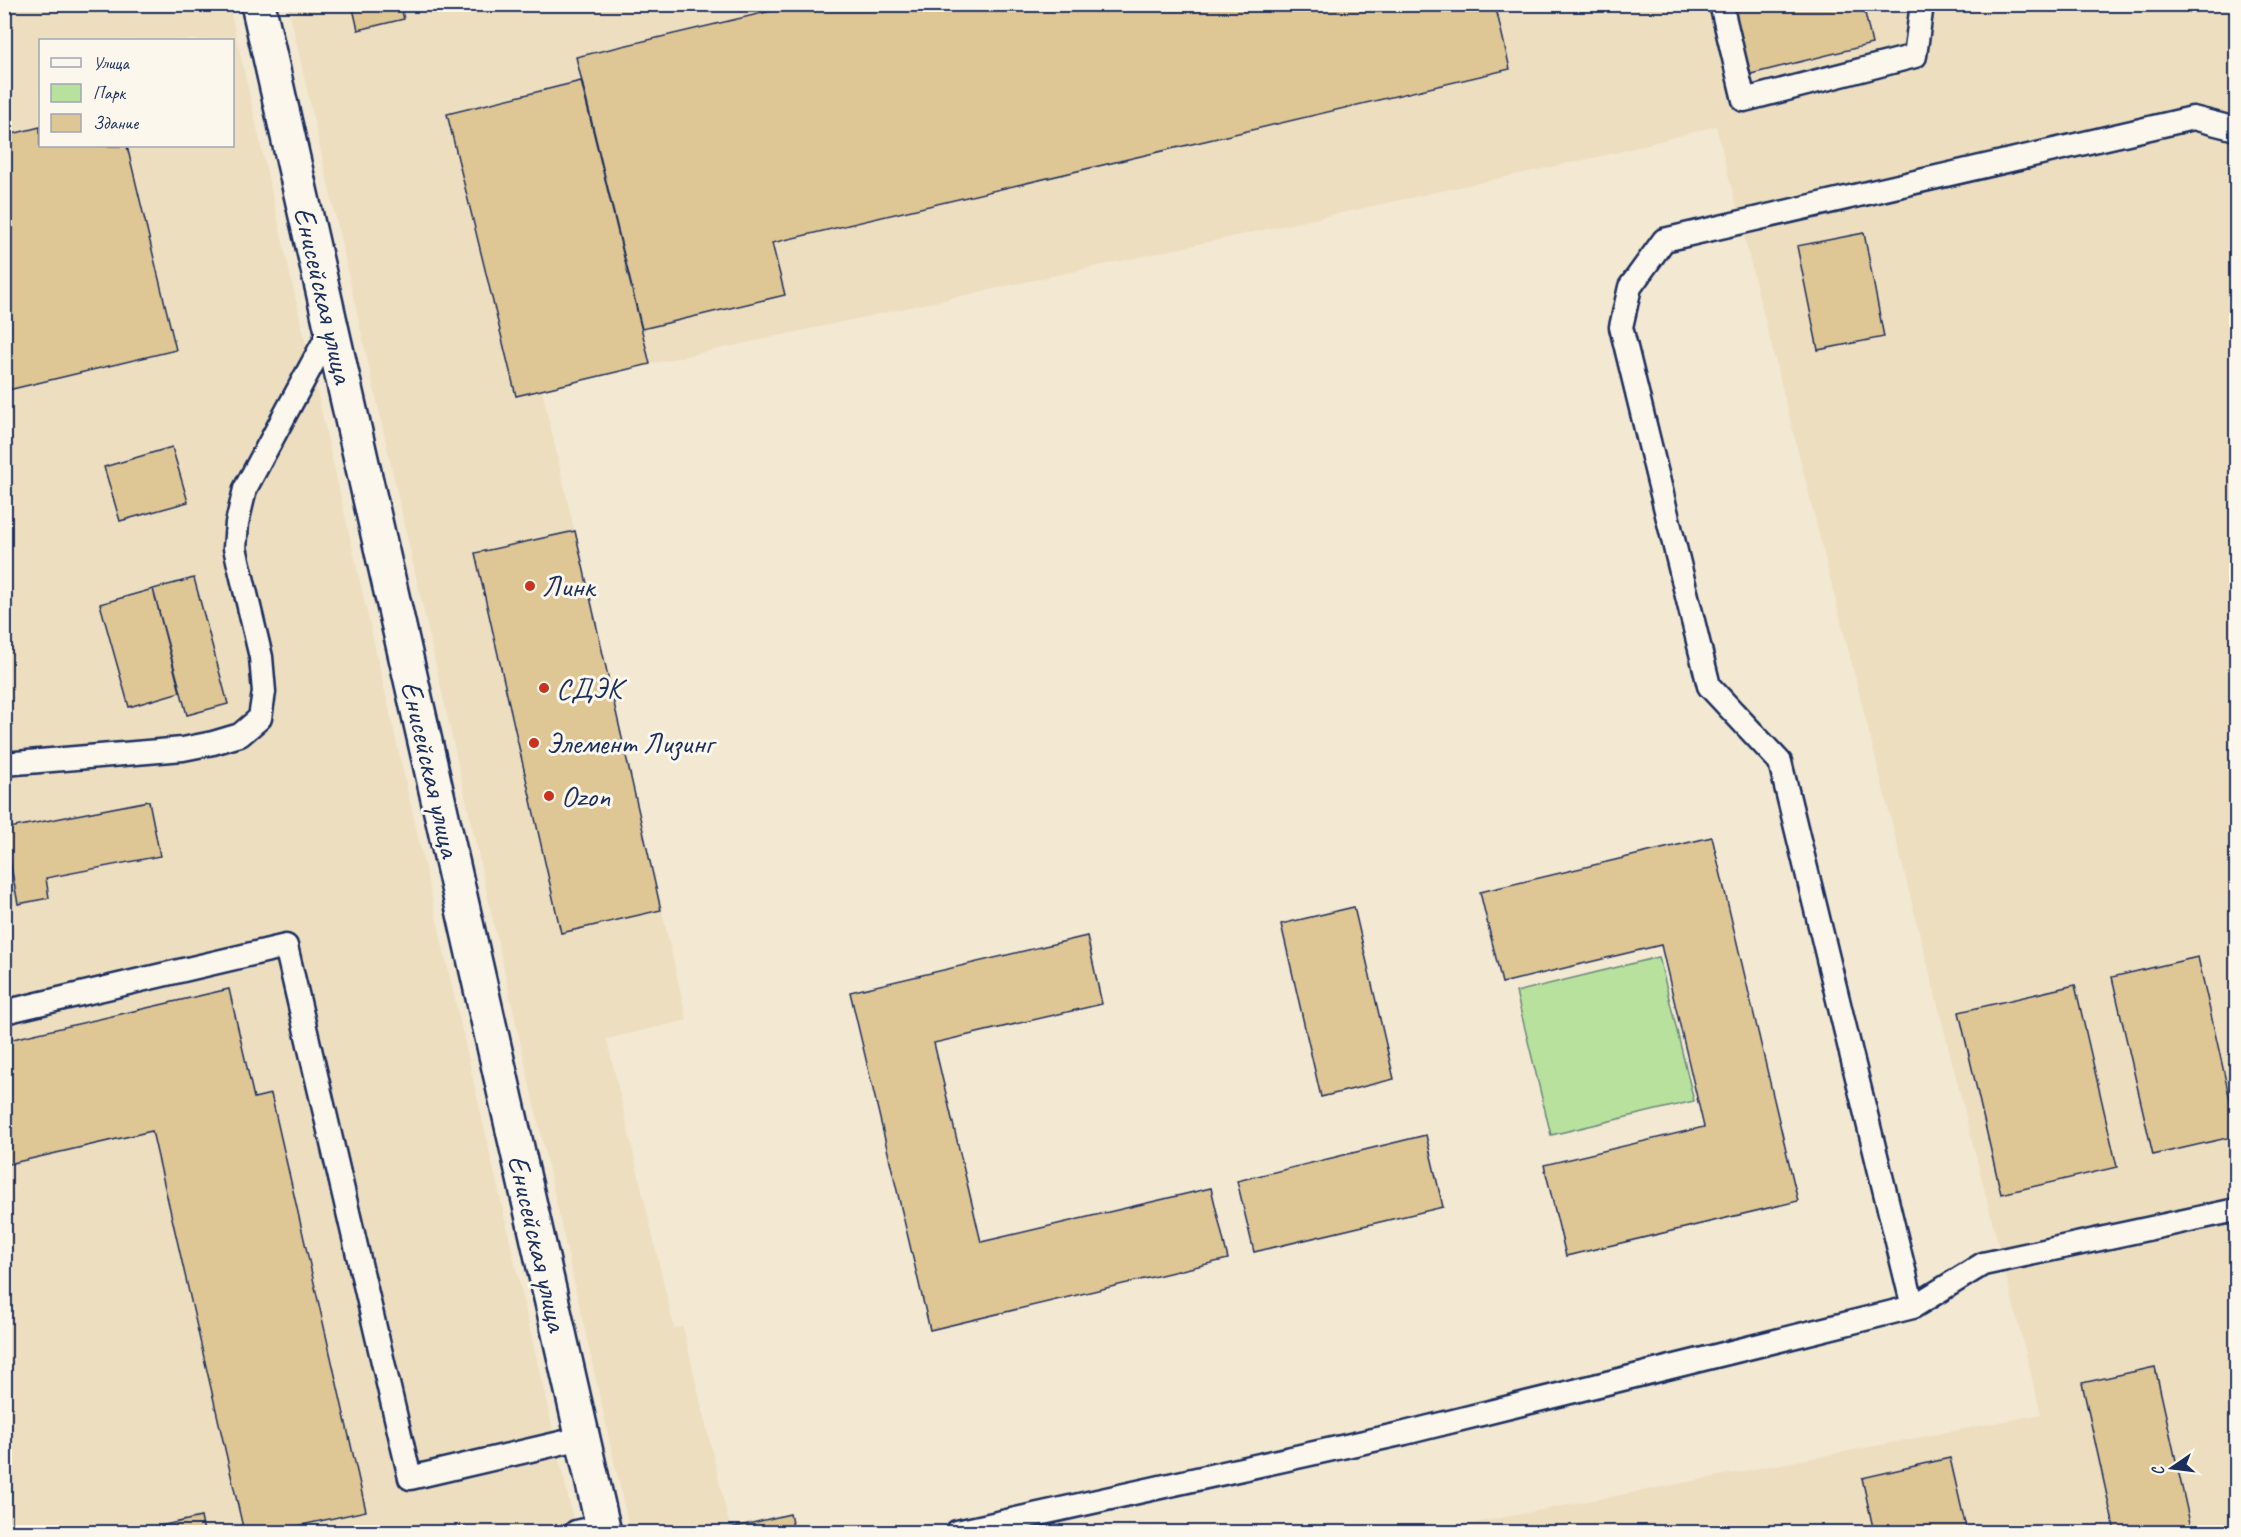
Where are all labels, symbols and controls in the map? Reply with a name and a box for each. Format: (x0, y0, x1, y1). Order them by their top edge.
legend (39, 39, 234, 147)
text: Улица (93, 52, 130, 74)
text: Парк (93, 82, 127, 104)
text: Здание (93, 112, 139, 134)
street label: Енисейская улица (285, 203, 363, 389)
place label: Линк (542, 567, 597, 605)
marker: Линк (523, 579, 537, 593)
place label: СДЭК (556, 669, 628, 707)
street label: Енисейская улица (392, 677, 470, 863)
marker: СДЭК (537, 681, 551, 695)
place label: Элемент Лизинг (546, 724, 717, 762)
marker: Элемент Лизинг (527, 736, 541, 750)
place label: Ozon (561, 777, 611, 815)
marker: Ozon (542, 789, 556, 803)
street label: Енисейская улица (499, 1151, 577, 1337)
north arrow (2142, 1438, 2202, 1498)
text: С (2147, 1463, 2169, 1478)

